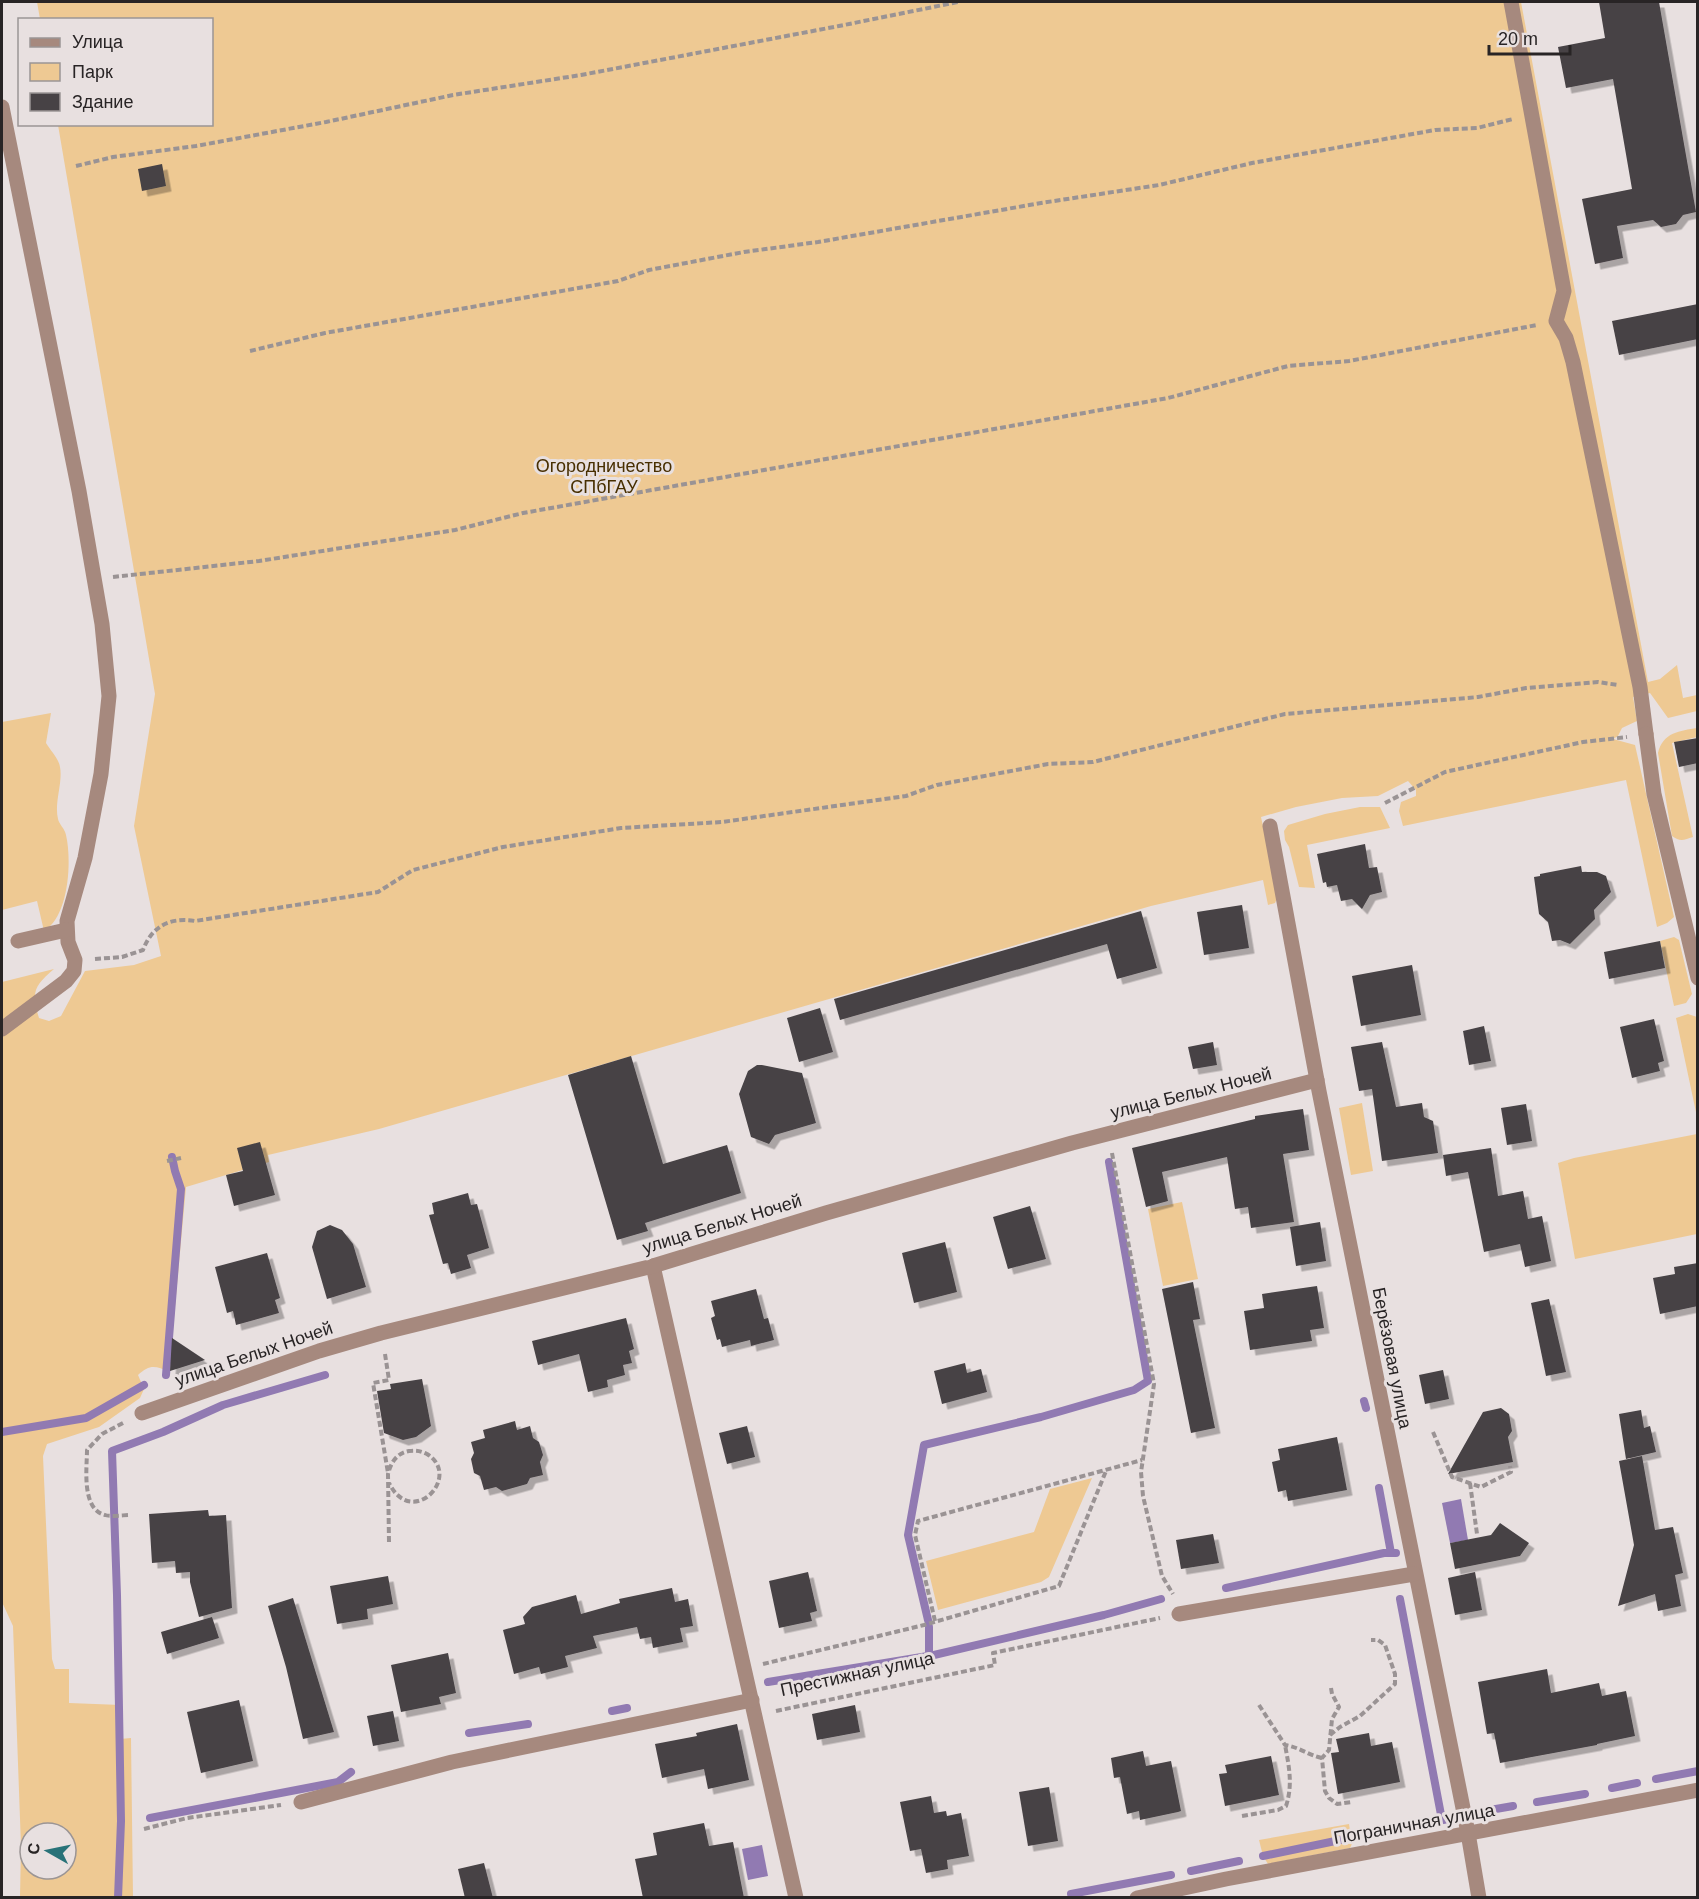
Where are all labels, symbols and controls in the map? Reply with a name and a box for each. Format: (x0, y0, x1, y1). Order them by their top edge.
legend (18, 18, 213, 126)
scale bar (1489, 18, 1570, 56)
text: 20 m (1498, 29, 1538, 49)
text: Улица (72, 32, 124, 52)
text: Парк (72, 62, 113, 82)
text: Здание (72, 92, 133, 112)
park label: Огородничество СПбГАУ (536, 456, 672, 497)
street label: улица Белых Ночей (1108, 1063, 1274, 1123)
street label: улица Белых Ночей (640, 1190, 804, 1258)
street label: Берёзовая улица (1368, 1286, 1416, 1431)
street label: улица Белых Ночей (173, 1318, 335, 1390)
street label: Престижная улица (778, 1648, 937, 1700)
street label: Пограничная улица (1332, 1800, 1497, 1848)
north arrow (18, 1821, 78, 1881)
text: С (24, 1841, 43, 1856)

